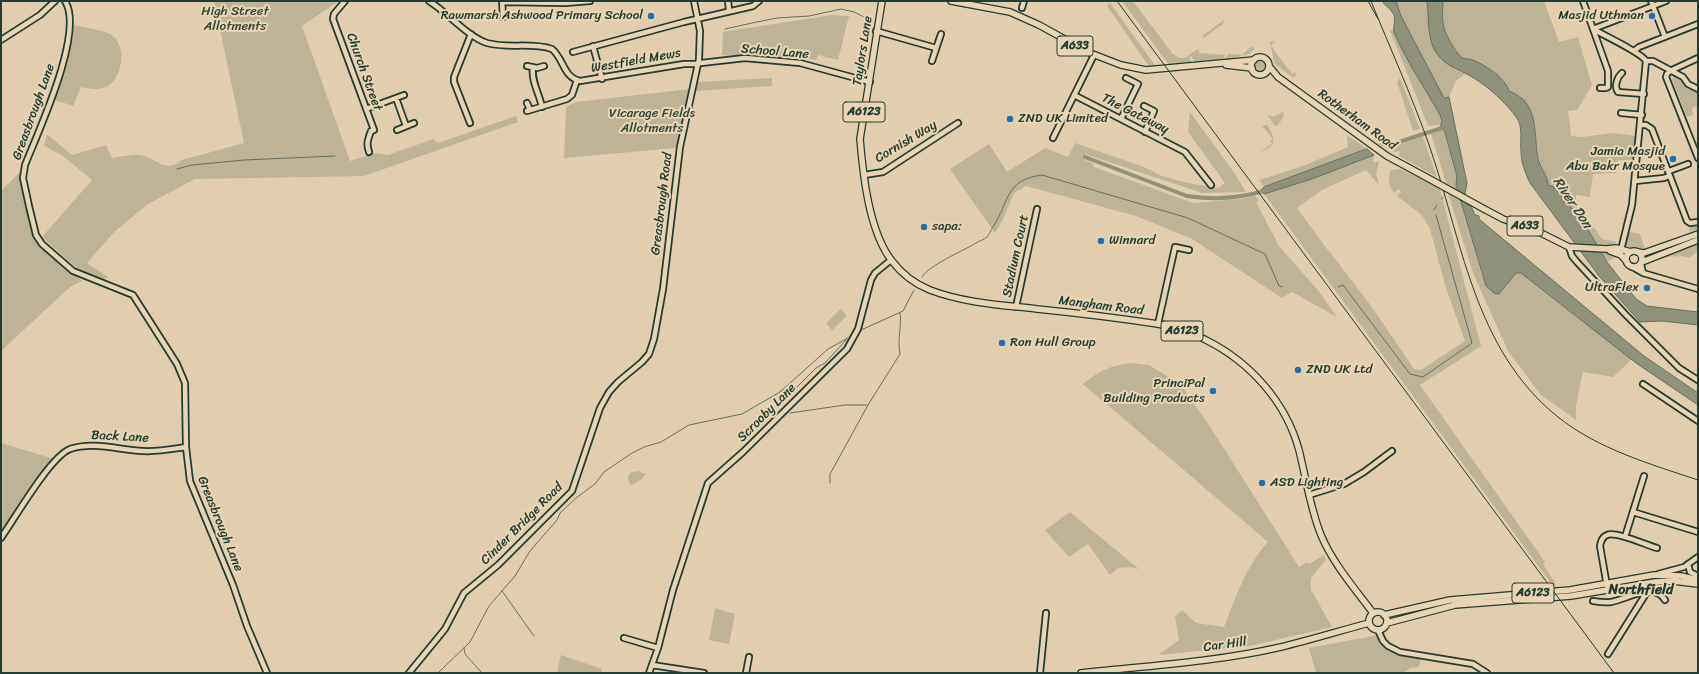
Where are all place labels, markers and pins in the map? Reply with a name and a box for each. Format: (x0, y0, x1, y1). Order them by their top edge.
place label: Rawmarsh Ashwood Primary School (441, 8, 643, 24)
place label: Masjid Uthman (1558, 8, 1644, 24)
marker: Rawmarsh Ashwood Primary School (646, 11, 656, 21)
marker: Masjid Uthman (1647, 11, 1657, 21)
place label: ZND UK Limited (1018, 111, 1108, 127)
marker: ZND UK Limited (1005, 114, 1015, 124)
place label: Jamia Masjid Abu Bakr Mosque (1566, 144, 1665, 175)
marker: Jamia Masjid Abu Bakr Mosque (1668, 154, 1678, 164)
place label: sapa: (932, 219, 962, 235)
marker: sapa: (919, 222, 929, 232)
place label: Winnard (1109, 233, 1155, 249)
marker: Winnard (1096, 236, 1106, 246)
place label: UltraFlex (1585, 280, 1639, 296)
marker: UltraFlex (1642, 283, 1652, 293)
place label: Ron Hull Group (1010, 335, 1096, 351)
marker: Ron Hull Group (997, 338, 1007, 348)
place label: ZND UK Ltd (1306, 362, 1372, 378)
marker: ZND UK Ltd (1293, 365, 1303, 375)
place label: PrinciPal Building Products (1103, 376, 1205, 407)
marker: PrinciPal Building Products (1208, 386, 1218, 396)
place label: ASD Lighting (1270, 475, 1343, 491)
marker: ASD Lighting (1257, 478, 1267, 488)

